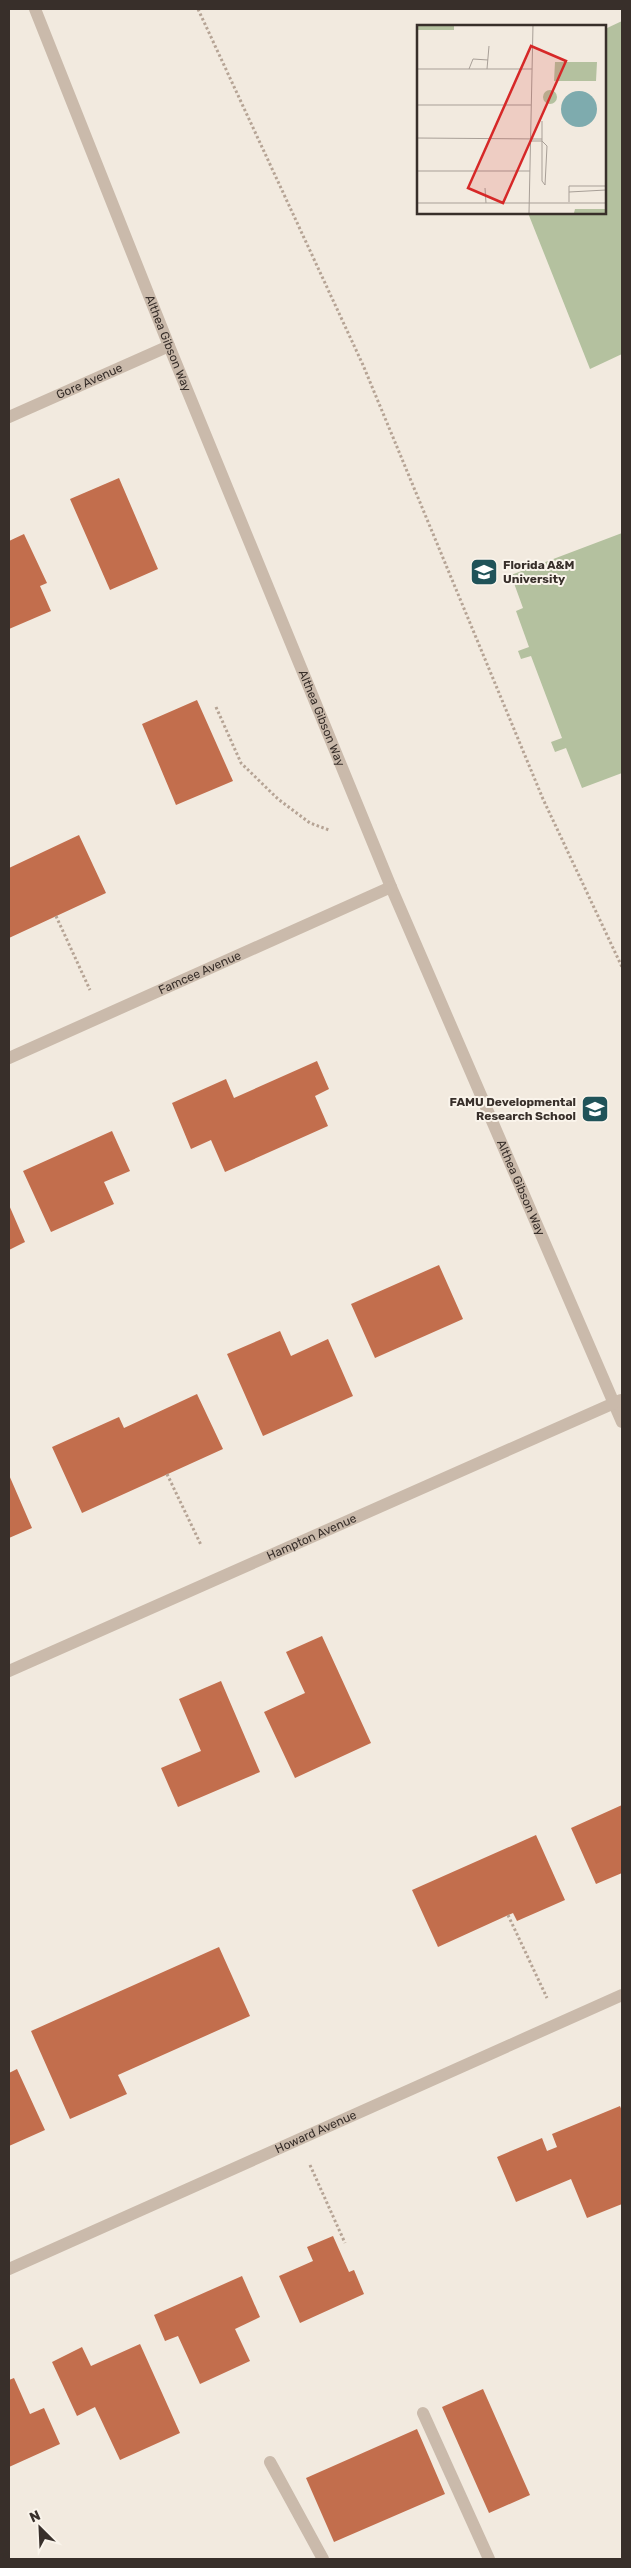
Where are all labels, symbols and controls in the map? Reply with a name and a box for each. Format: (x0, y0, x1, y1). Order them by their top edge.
inset map (417, 25, 606, 214)
street label: Althea Gibson Way (142, 293, 194, 394)
street label: Gore Avenue (54, 360, 125, 402)
school or university icon: Florida A&M University (469, 557, 499, 587)
place label: Florida A&M University (503, 558, 574, 586)
street label: Althea Gibson Way (296, 668, 348, 769)
street label: Famcee Avenue (156, 948, 243, 997)
school or university icon: FAMU Developmental Research School (580, 1094, 610, 1124)
place label: FAMU Developmental Research School (450, 1095, 576, 1123)
street label: Althea Gibson Way (494, 1138, 548, 1238)
street label: Hampton Avenue (265, 1511, 359, 1563)
street label: Howard Avenue (273, 2107, 359, 2156)
north arrow (15, 2503, 65, 2553)
text: N (27, 2507, 43, 2526)

